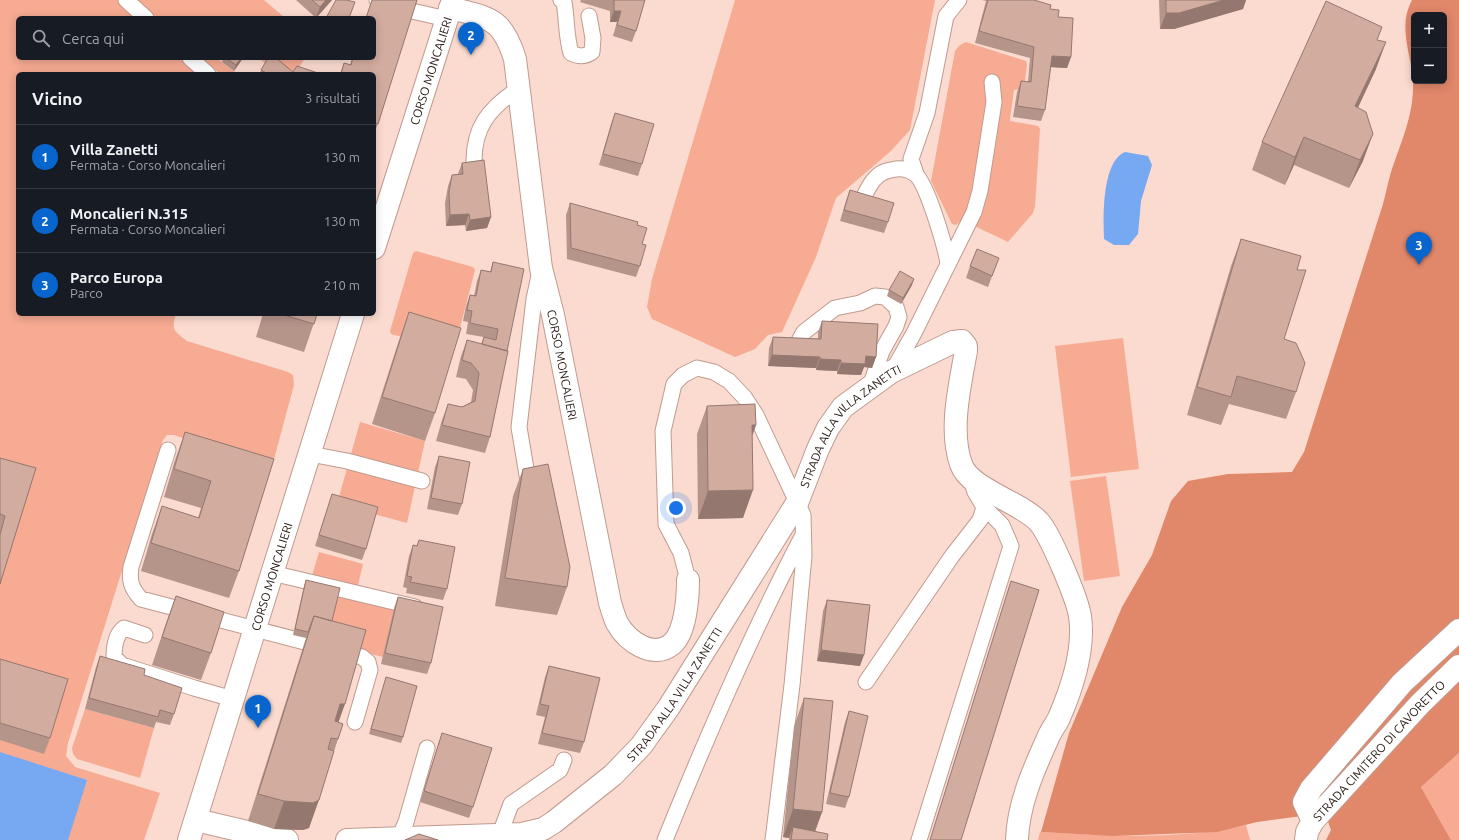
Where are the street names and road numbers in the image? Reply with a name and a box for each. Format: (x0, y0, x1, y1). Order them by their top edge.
street label: CORSO MONCALIERI (407, 15, 454, 126)
street label: CORSO MONCALIERI (545, 308, 580, 421)
street label: STRADA ALLA VILLA ZANETTI (797, 362, 903, 489)
street label: CORSO MONCALIERI (248, 521, 294, 632)
street label: STRADA ALLA VILLA ZANETTI (624, 625, 724, 763)
street label: STRADA CIMITERO DI CAVORETTO (1310, 677, 1447, 823)

